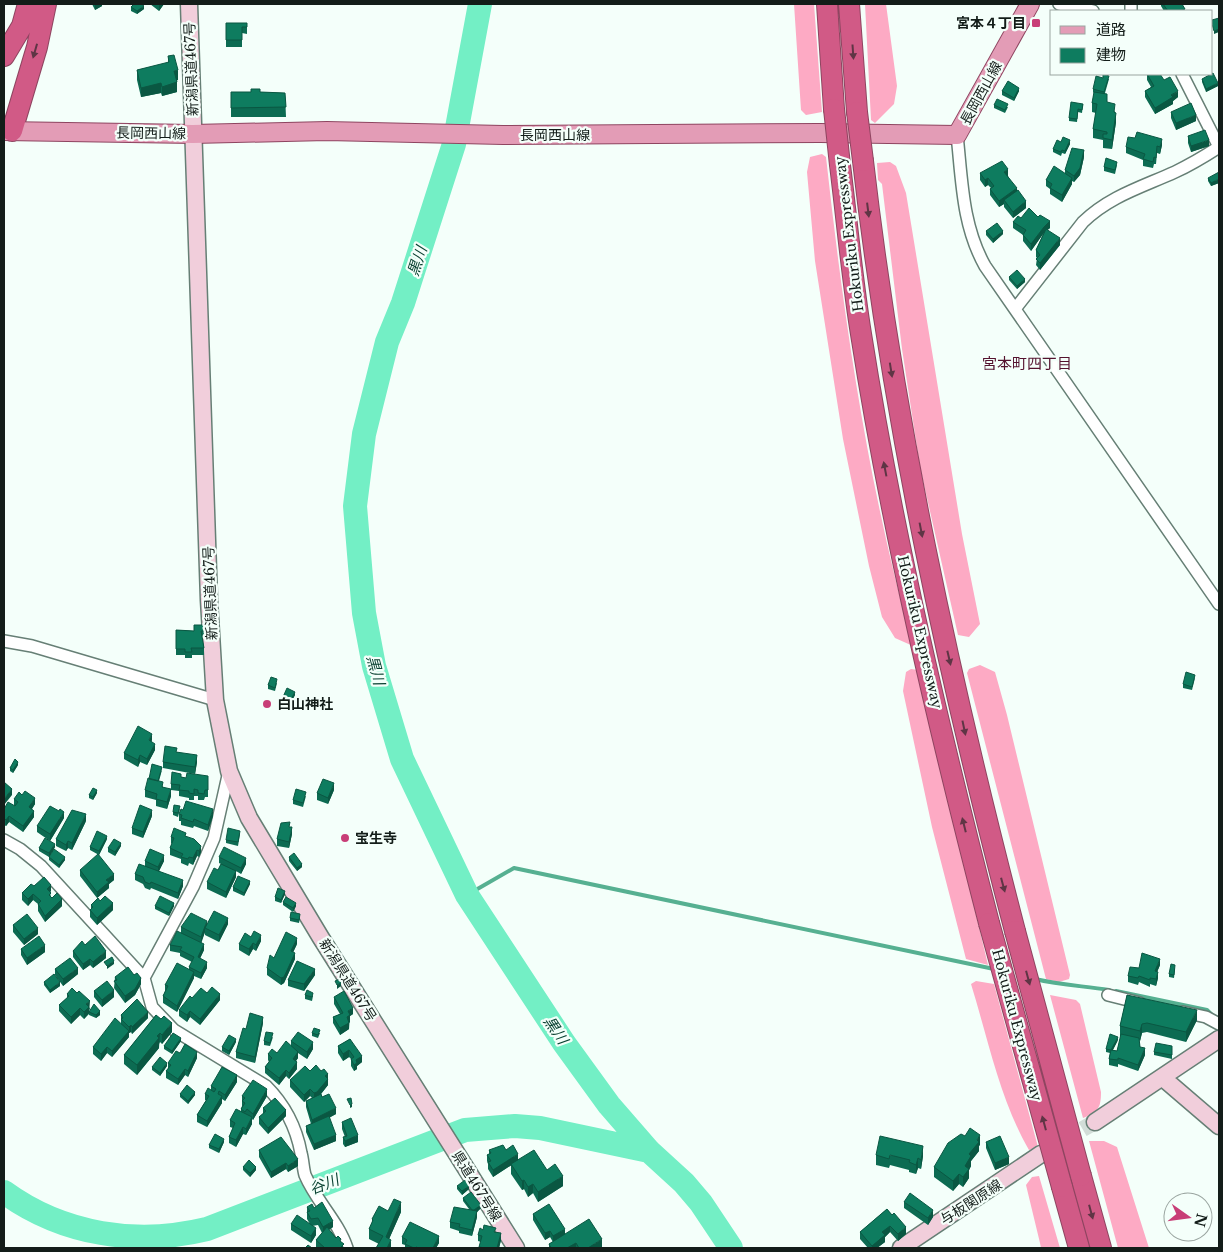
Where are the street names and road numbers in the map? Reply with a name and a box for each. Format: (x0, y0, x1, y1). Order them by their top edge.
street label: 新潟県道467号 (180, 22, 202, 116)
street label: 長岡西山線 (956, 58, 1006, 128)
street label: 長岡西山線 (116, 123, 186, 143)
street label: 長岡西山線 (520, 126, 590, 144)
street label: Hokuriku Expressway (831, 155, 867, 313)
street label: 新潟県道467号 (199, 546, 221, 640)
street label: Hokuriku Expressway (894, 554, 946, 710)
street label: 新潟県道467号 (315, 935, 381, 1025)
street label: Hokuriku Expressway (988, 947, 1046, 1103)
street label: 県道467号線 (448, 1147, 506, 1225)
street label: 与板関原線 (937, 1175, 1005, 1229)

